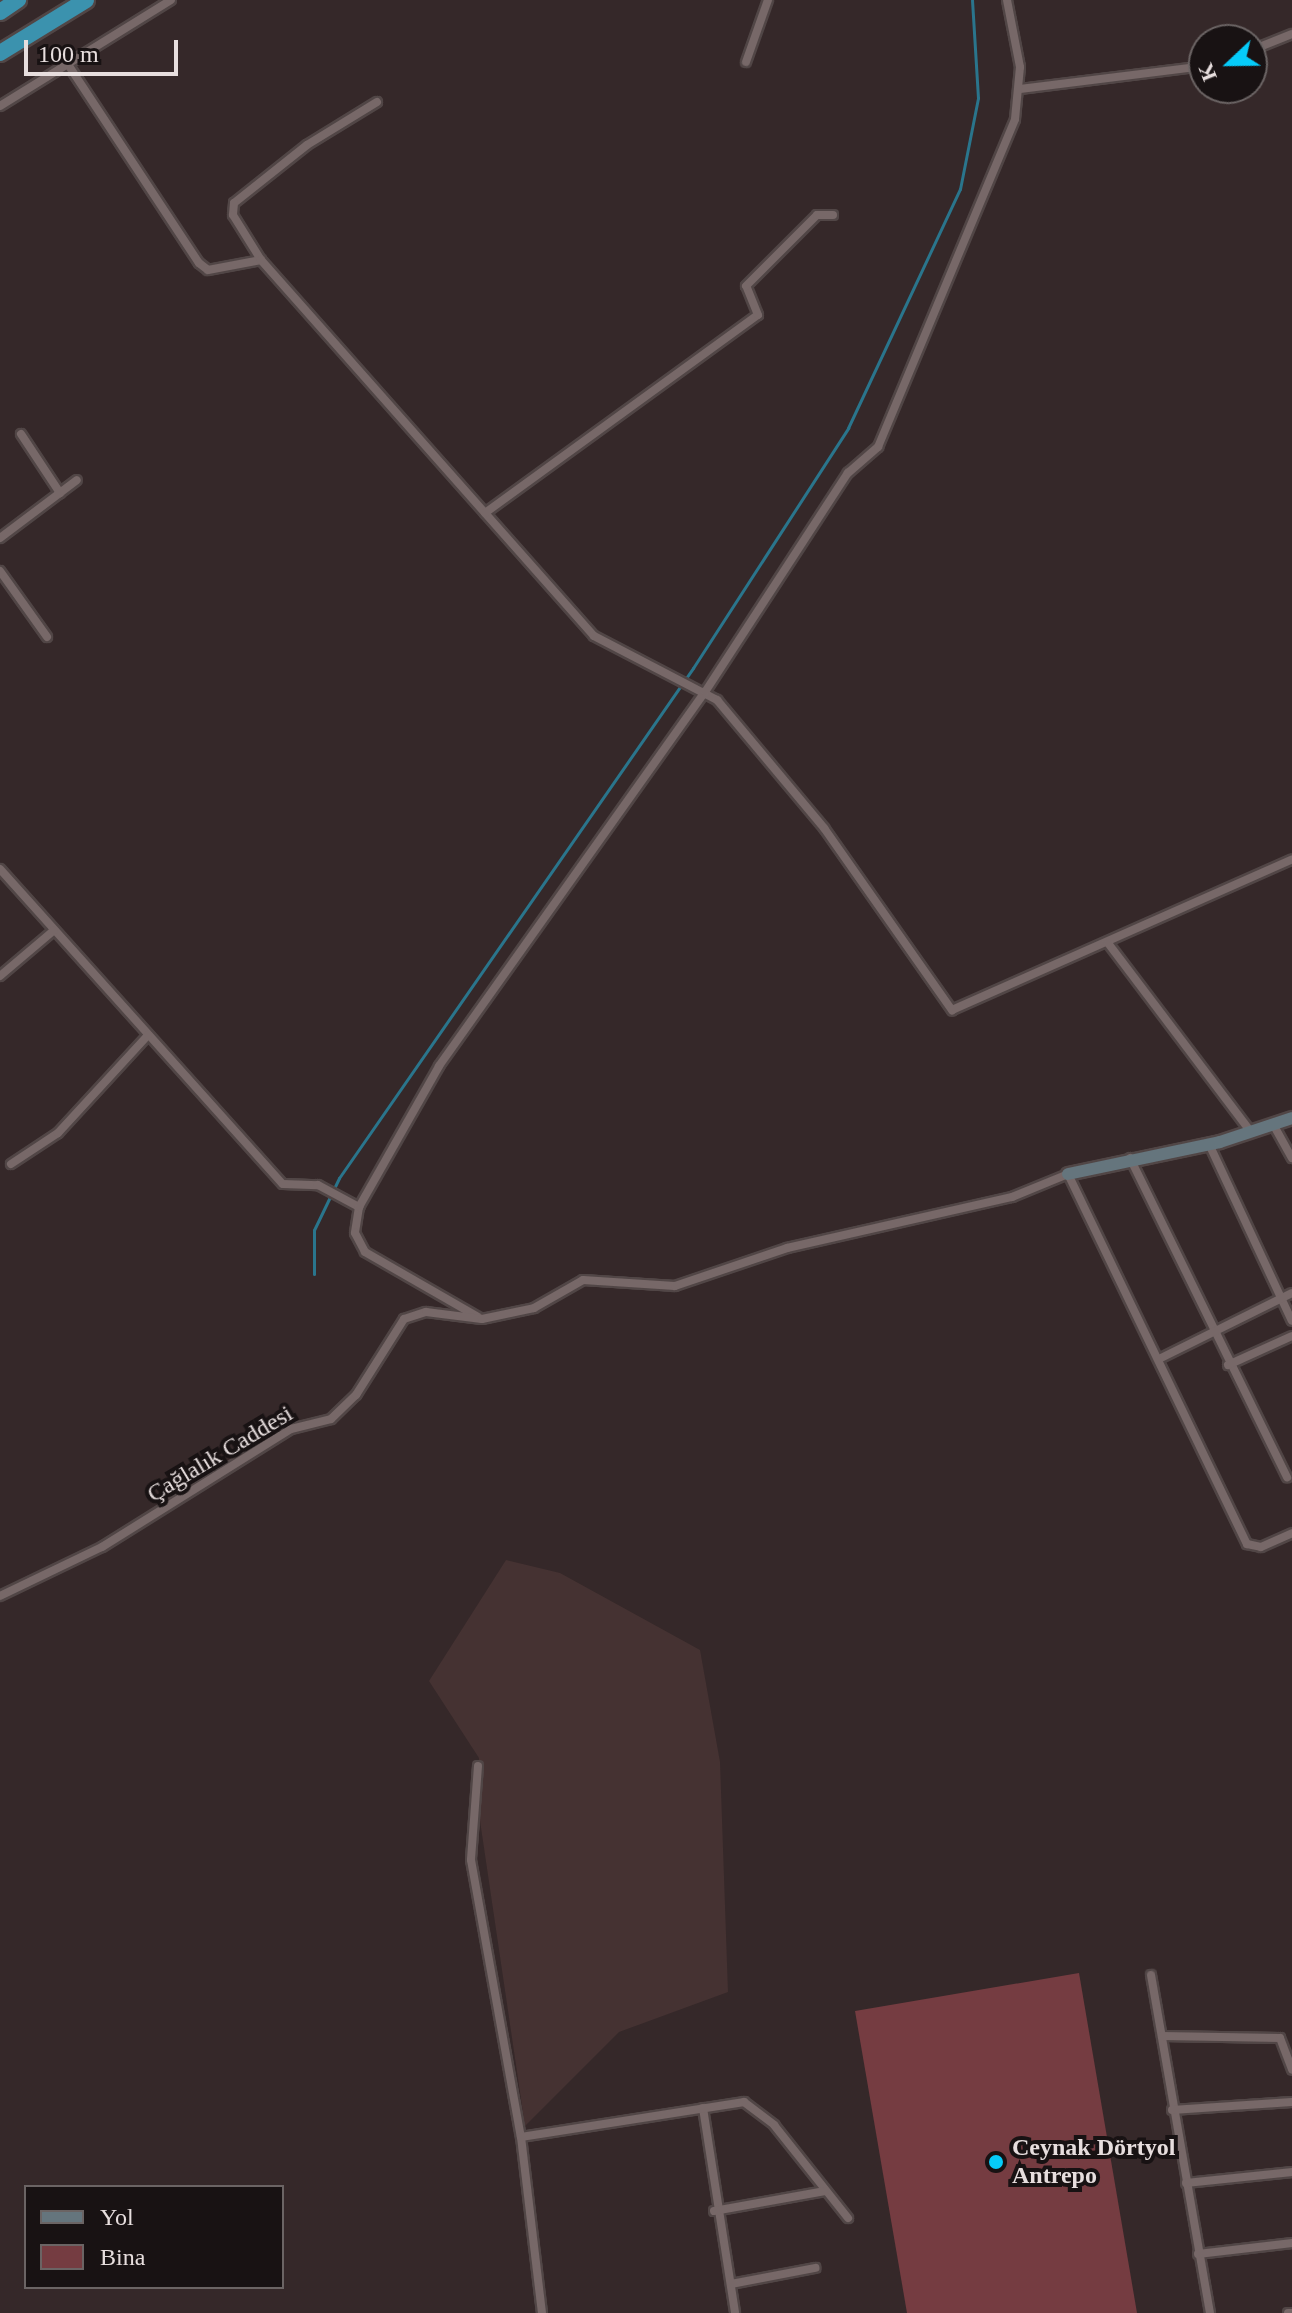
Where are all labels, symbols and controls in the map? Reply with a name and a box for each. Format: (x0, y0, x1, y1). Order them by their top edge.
scale bar (28, 24, 182, 74)
north arrow (1188, 24, 1268, 104)
text: 100 m (38, 41, 99, 67)
text: K (1192, 60, 1222, 85)
street label: Çağlalık Caddesi (142, 1399, 298, 1509)
place label: Ceynak Dörtyol Antrepo (1012, 2134, 1175, 2190)
marker: Ceynak Dörtyol Antrepo (987, 2153, 1005, 2171)
legend (24, 2185, 284, 2289)
text: Yol (100, 2204, 134, 2230)
text: Bina (100, 2244, 145, 2270)

